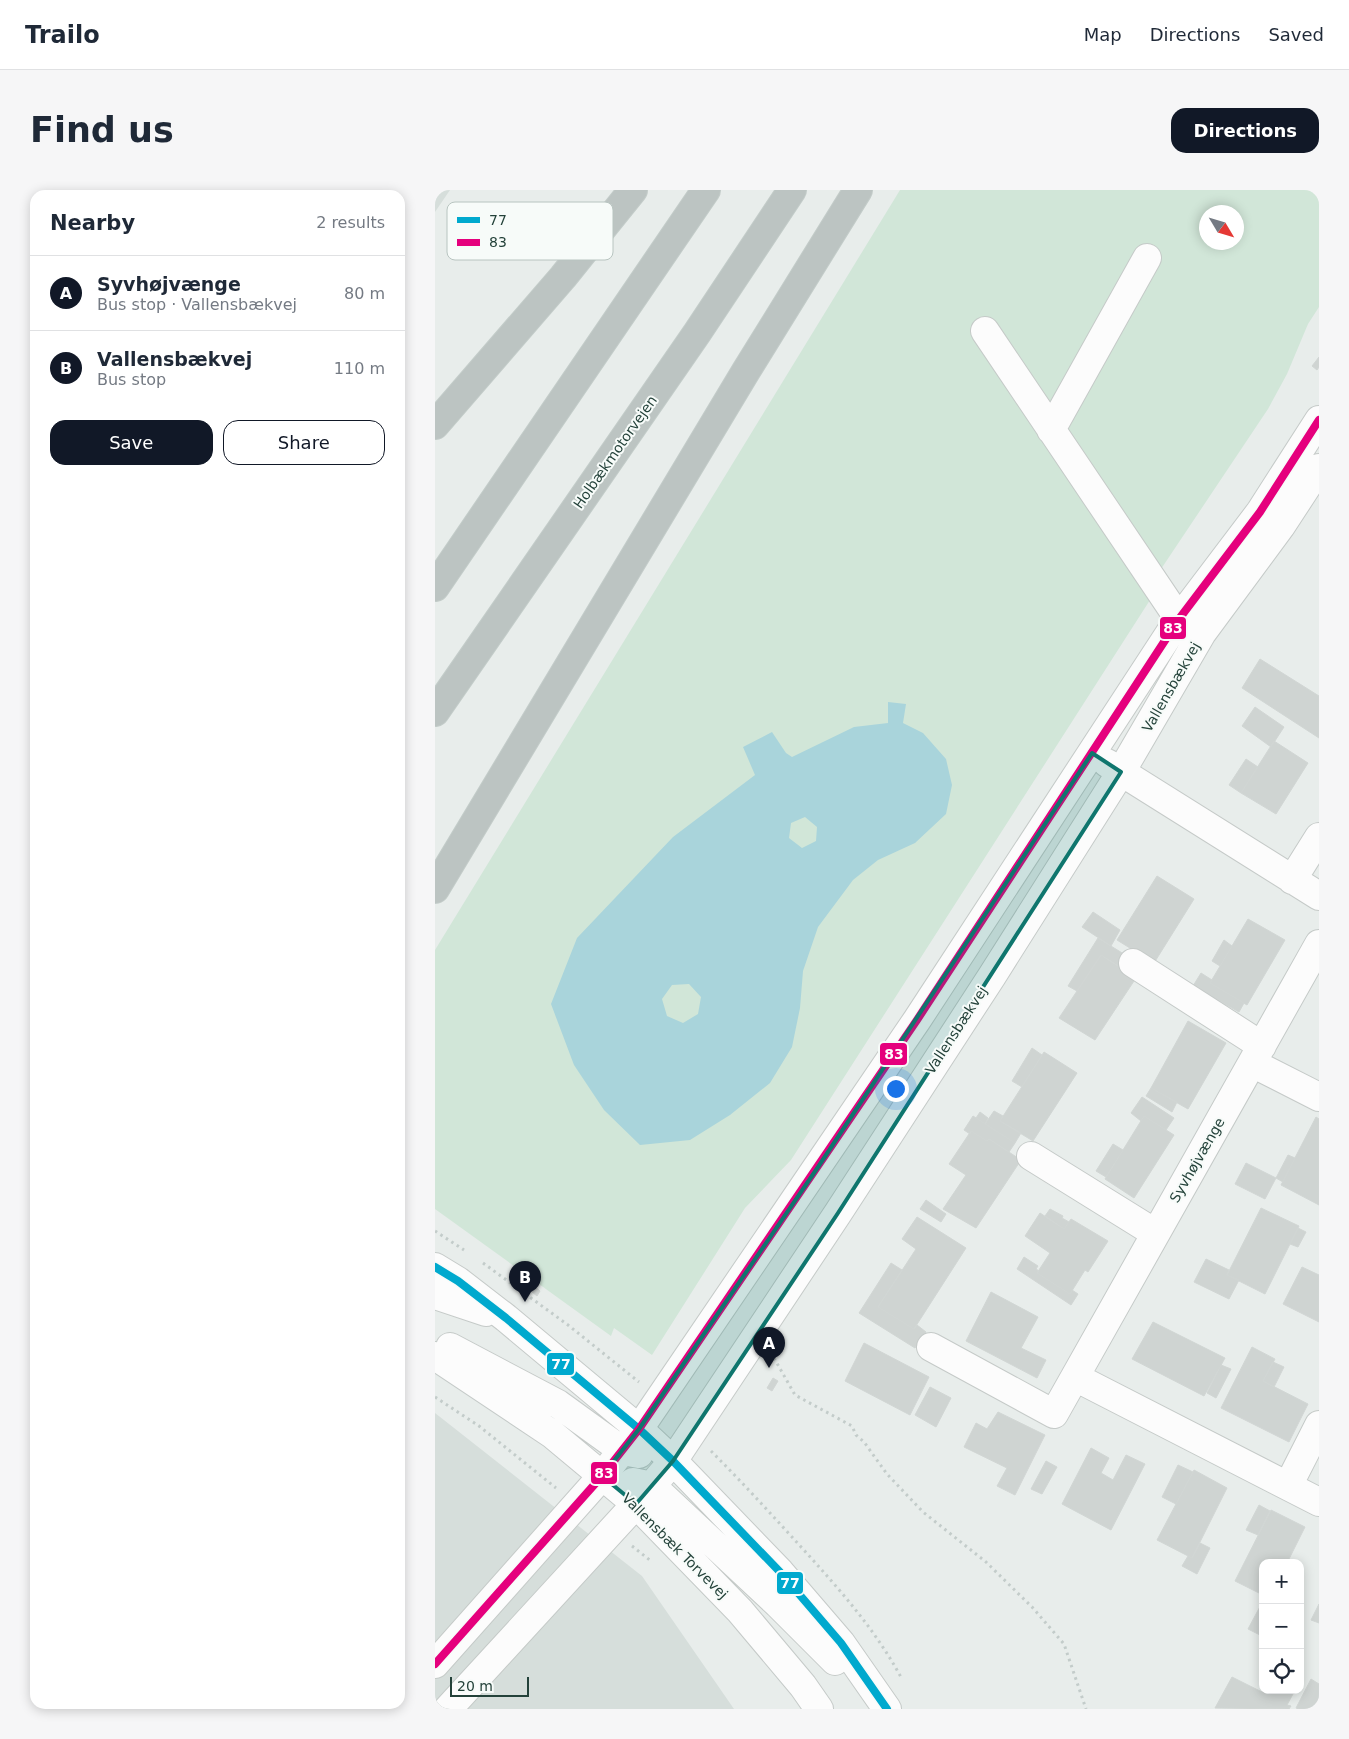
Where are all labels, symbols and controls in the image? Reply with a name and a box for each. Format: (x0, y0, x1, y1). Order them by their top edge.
text: Trailo (25, 21, 100, 49)
text: Map (1084, 24, 1122, 45)
text: Directions (1150, 24, 1240, 45)
text: Saved (1268, 24, 1324, 45)
button: Directions (1171, 108, 1319, 153)
text: Find us (30, 110, 174, 150)
legend (447, 202, 613, 260)
north arrow (1199, 205, 1244, 250)
text: Nearby (50, 211, 135, 235)
text: 77 (489, 212, 507, 228)
text: 2 results (316, 213, 385, 232)
text: 83 (489, 234, 507, 250)
text: Syvhøjvænge (97, 273, 241, 295)
text: A (60, 284, 72, 303)
text: 80 m (344, 284, 385, 303)
text: Bus stop · Vallensbækvej (97, 295, 297, 314)
text: Vallensbækvej (97, 348, 252, 370)
text: B (60, 359, 72, 378)
text: 110 m (334, 359, 385, 378)
text: Bus stop (97, 370, 166, 389)
street label: Holbækmotorvejen (570, 393, 660, 511)
button: Save (50, 420, 213, 465)
button: Share (223, 420, 385, 465)
line badge: 83 (1159, 616, 1187, 640)
text: 83 (1163, 620, 1183, 636)
street label: Vallensbækvej (1139, 639, 1203, 735)
street label: Vallensbækvej (922, 983, 990, 1077)
line badge: 83 (879, 1042, 908, 1066)
text: 83 (884, 1046, 904, 1062)
your location (883, 1076, 909, 1102)
street label: Syvhøjvænge (1166, 1115, 1228, 1205)
pin: B (509, 1261, 541, 1302)
pin: A (753, 1327, 785, 1368)
line badge: 77 (546, 1352, 575, 1376)
text: 77 (551, 1356, 571, 1372)
line badge: 83 (590, 1461, 618, 1485)
text: 83 (594, 1465, 614, 1481)
street label: Vallensbæk Torvevej (619, 1490, 731, 1602)
map controls (1259, 1559, 1304, 1694)
button: + (1259, 1559, 1304, 1604)
line badge: 77 (776, 1571, 804, 1595)
text: 77 (780, 1575, 800, 1591)
button: − (1259, 1604, 1304, 1649)
button: locate (1259, 1649, 1304, 1694)
scale bar (450, 1674, 529, 1697)
text: 20 m (457, 1678, 493, 1694)

